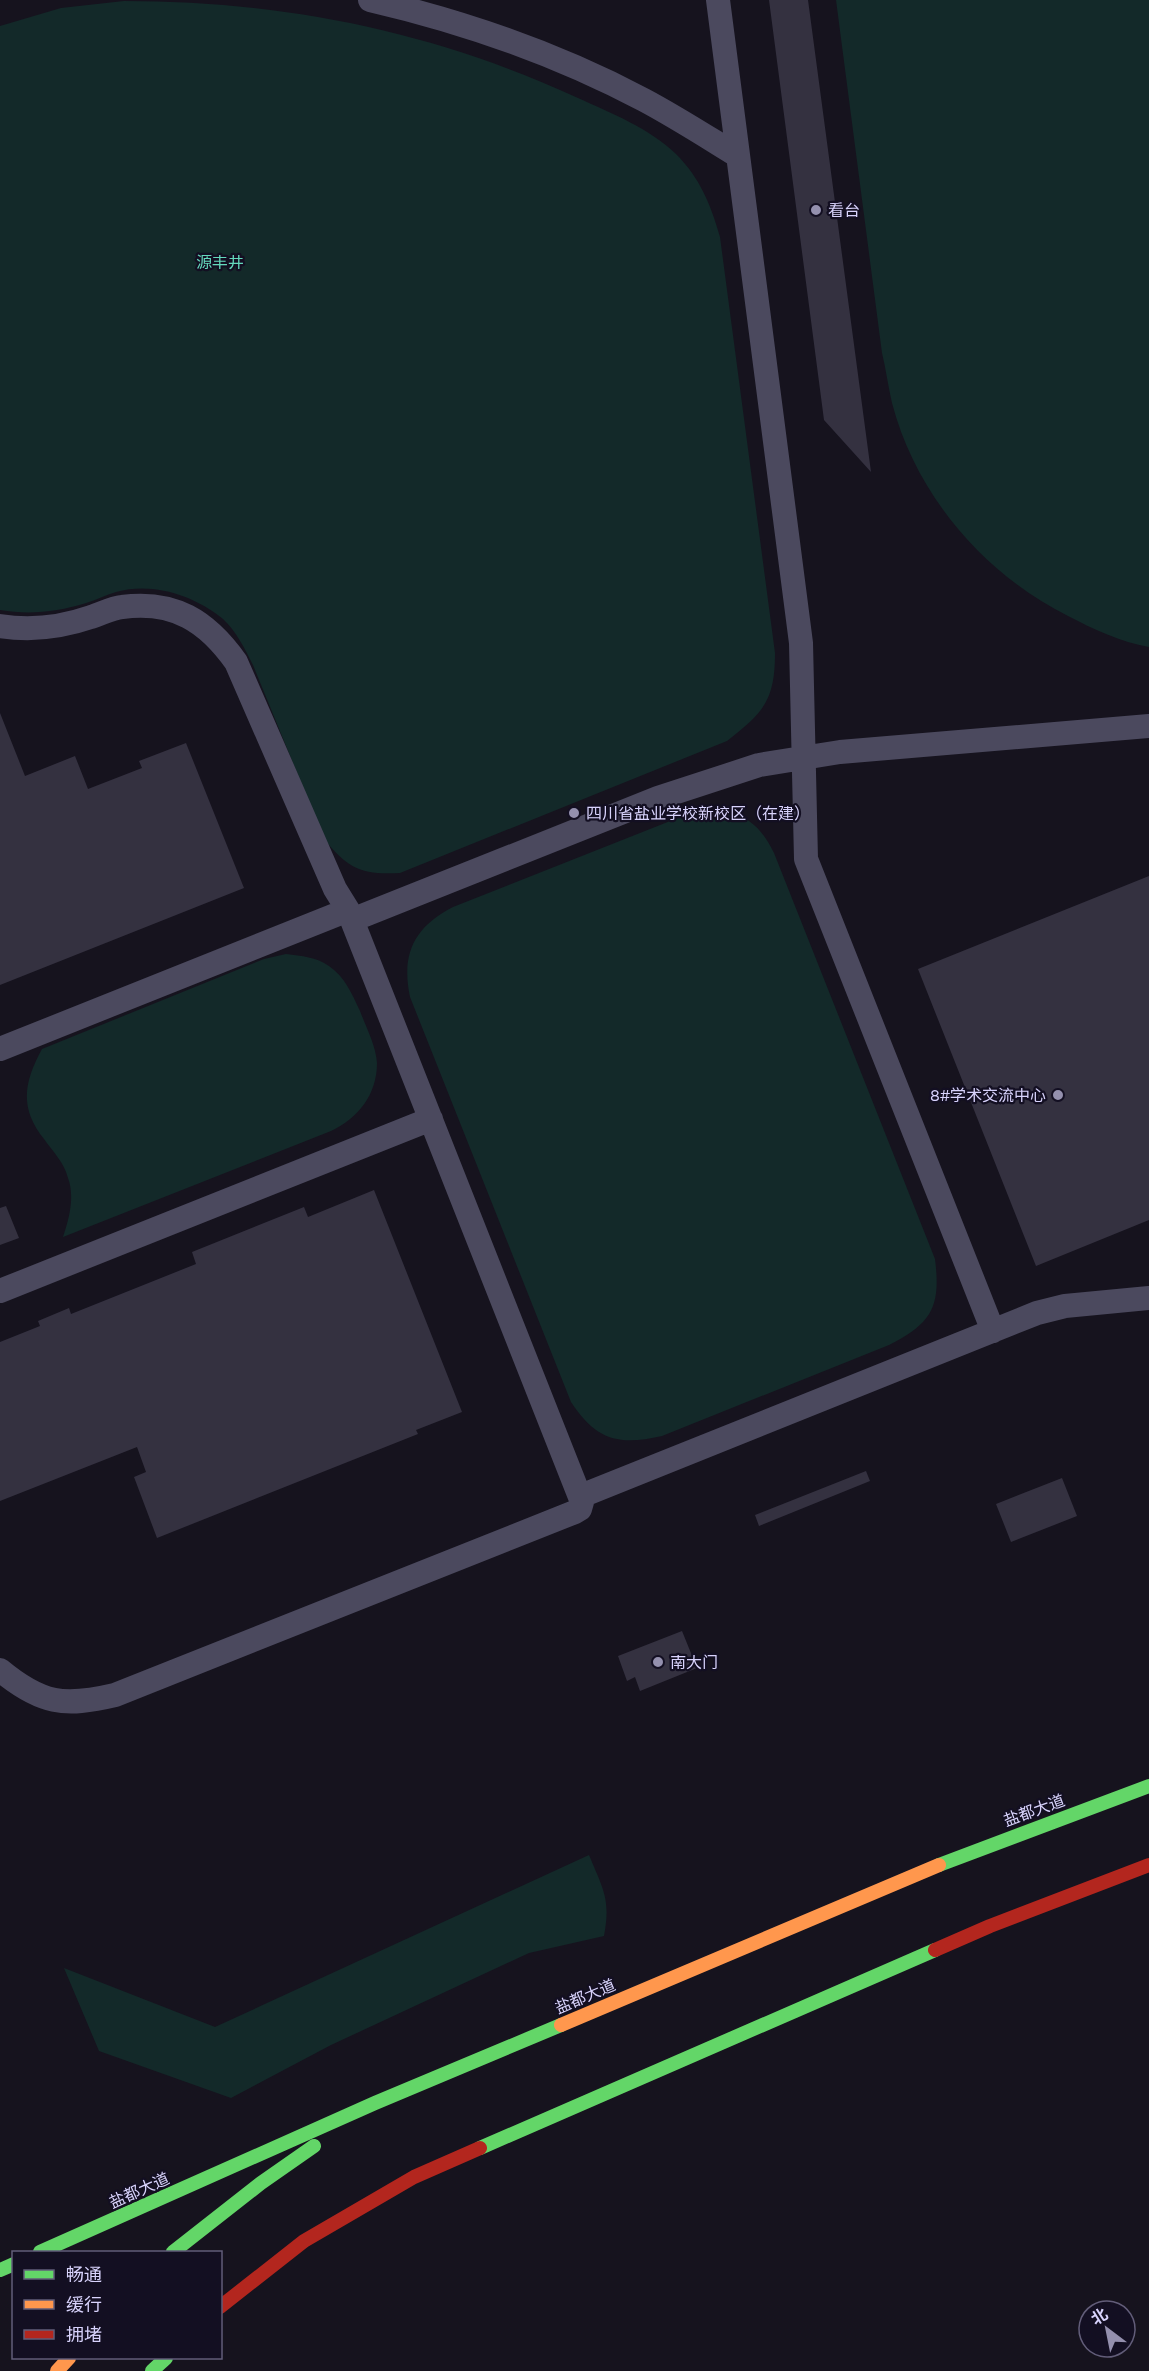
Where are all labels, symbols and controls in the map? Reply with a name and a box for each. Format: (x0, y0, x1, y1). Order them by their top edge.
place label: 看台 (828, 201, 860, 220)
marker: 看台 (809, 203, 823, 217)
park label: 源丰井 (196, 253, 244, 272)
place label: 四川省盐业学校新校区（在建） (586, 804, 810, 823)
marker: 四川省盐业学校新校区（在建） (567, 806, 581, 820)
place label: 8#学术交流中心 (930, 1086, 1046, 1105)
marker: 8#学术交流中心 (1051, 1088, 1065, 1102)
place label: 南大门 (670, 1653, 718, 1672)
marker: 南大门 (651, 1655, 665, 1669)
street label: 盐都大道 (1001, 1791, 1067, 1830)
street label: 盐都大道 (552, 1975, 618, 2018)
street label: 盐都大道 (106, 2169, 172, 2212)
legend (12, 2251, 222, 2359)
text: 畅通 (66, 2264, 102, 2286)
text: 缓行 (66, 2294, 102, 2316)
north arrow (1077, 2299, 1137, 2359)
text: 北 (1087, 2304, 1111, 2329)
text: 拥堵 (66, 2324, 102, 2346)

